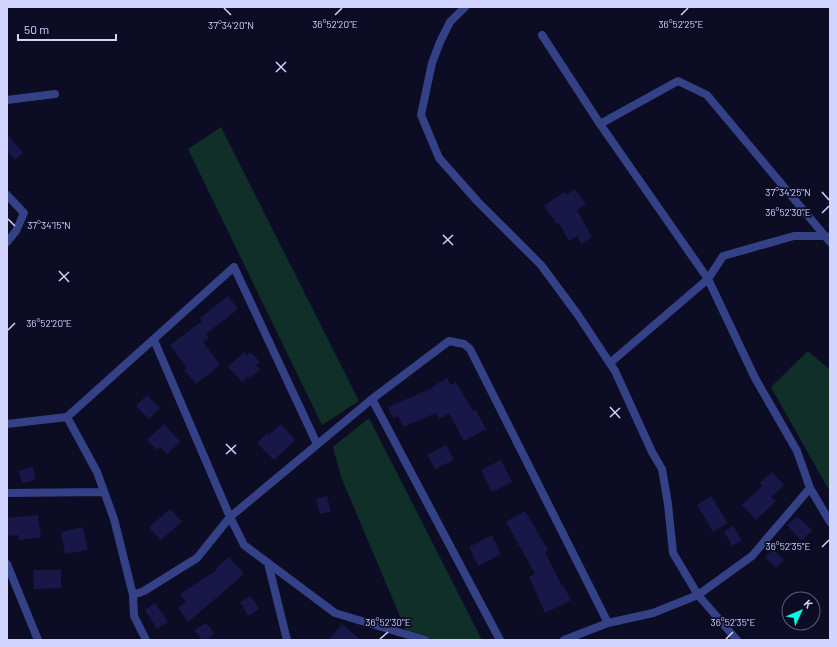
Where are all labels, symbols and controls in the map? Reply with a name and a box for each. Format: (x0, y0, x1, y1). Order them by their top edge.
scale bar (18, 16, 116, 42)
text: 36°52'20"E (312, 18, 358, 30)
text: 36°52'25"E (658, 18, 704, 30)
text: 37°34'20"N (208, 19, 254, 31)
text: 50 m (24, 22, 49, 36)
text: 37°34'25"N (765, 186, 811, 198)
text: 36°52'30"E (765, 206, 811, 218)
text: 37°34'15"N (27, 219, 71, 231)
text: 36°52'20"E (26, 317, 72, 329)
text: 36°52'35"E (766, 540, 810, 552)
north arrow (781, 591, 821, 631)
text: K (801, 597, 816, 611)
text: 36°52'30"E (365, 616, 411, 628)
text: 36°52'35"E (711, 616, 755, 628)

